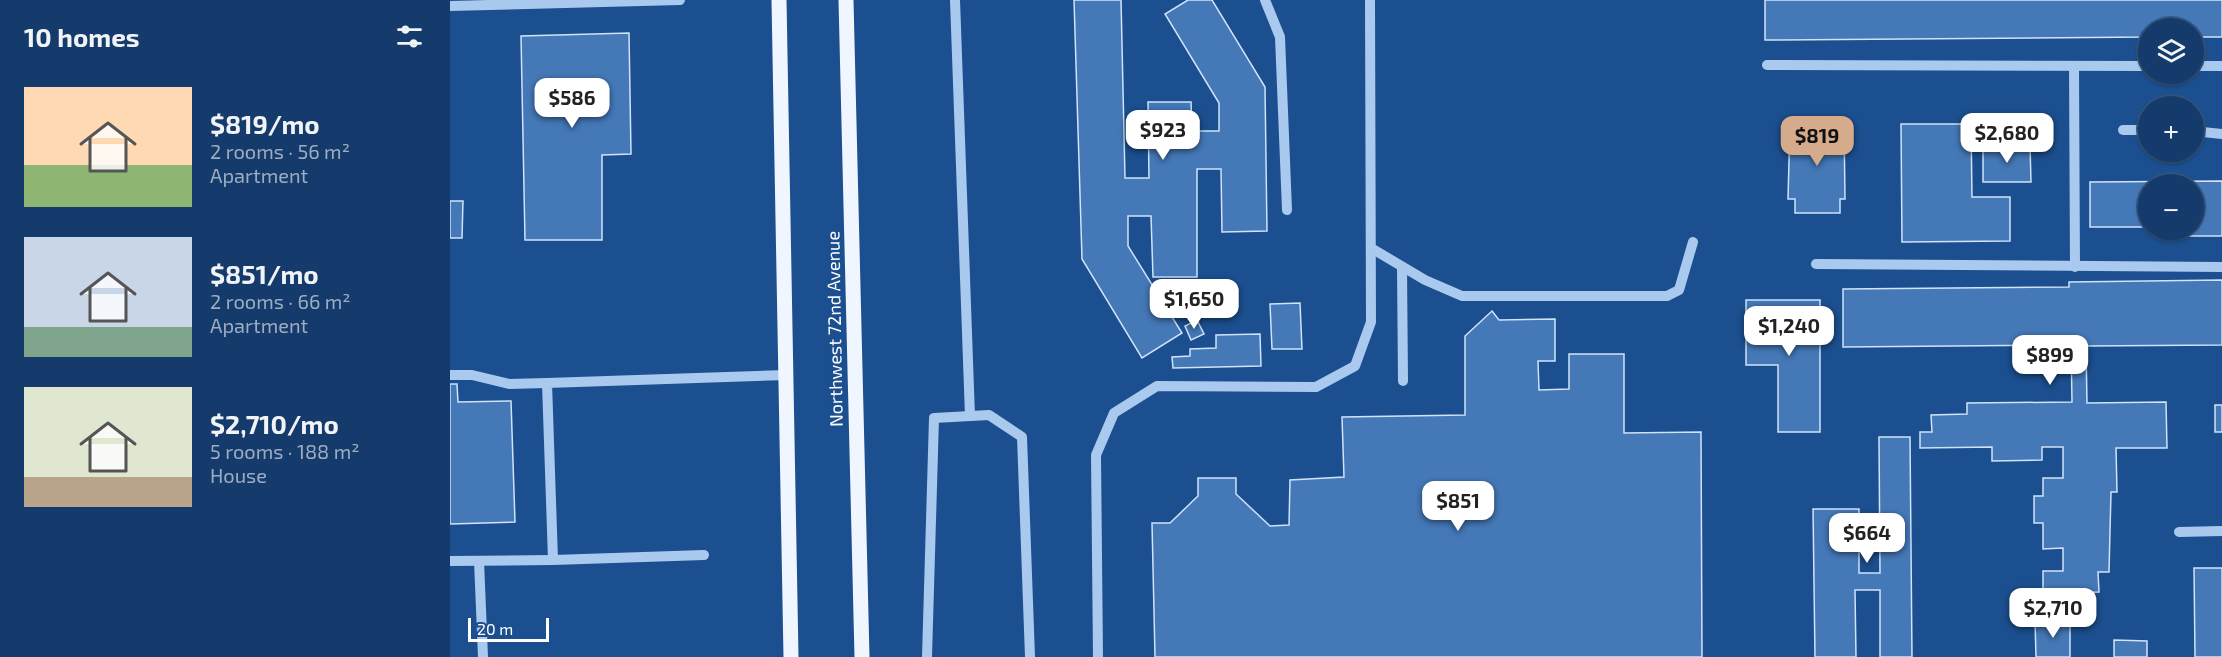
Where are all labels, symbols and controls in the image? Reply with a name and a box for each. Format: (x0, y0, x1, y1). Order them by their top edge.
map controls (2138, 18, 2204, 240)
button: layers (2138, 18, 2204, 84)
icon: filters (393, 20, 426, 53)
text: 10 homes (24, 21, 140, 52)
pin: $586 (536, 78, 608, 129)
text: $586 (549, 85, 595, 109)
button: + (2138, 96, 2204, 162)
text: $819/mo (210, 108, 320, 139)
pin: $923 (1127, 110, 1199, 161)
icon: home (72, 111, 144, 183)
pin: $2,680 (1958, 113, 2056, 164)
pin: $819 (1781, 116, 1853, 167)
text: $923 (1140, 117, 1186, 141)
text: $2,680 (1975, 120, 2039, 144)
text: $819 (1795, 123, 1839, 147)
text: 2 rooms · 56 m² (210, 139, 350, 163)
text: Apartment (210, 163, 308, 187)
button: − (2138, 174, 2204, 240)
street label: Northwest 72nd Avenue (821, 231, 847, 427)
text: $851/mo (210, 258, 319, 289)
icon: home (72, 261, 144, 333)
pin: $1,650 (1145, 279, 1243, 330)
text: $1,650 (1164, 286, 1224, 310)
text: 2 rooms · 66 m² (210, 289, 351, 313)
pin: $1,240 (1740, 306, 1838, 357)
text: Apartment (210, 313, 308, 337)
text: $1,240 (1758, 313, 1820, 337)
pin: $899 (2014, 335, 2086, 386)
text: $899 (2026, 342, 2074, 366)
text: $2,710/mo (210, 408, 339, 439)
icon: home (72, 411, 144, 483)
text: 5 rooms · 188 m² (210, 439, 359, 463)
text: House (210, 463, 267, 487)
pin: $851 (1422, 481, 1494, 532)
text: $851 (1436, 488, 1480, 512)
pin: $664 (1831, 513, 1903, 564)
text: $664 (1843, 520, 1891, 544)
pin: $2,710 (2004, 588, 2102, 639)
text: $2,710 (2023, 595, 2083, 619)
scale bar (468, 615, 549, 642)
text: 20 m (477, 619, 513, 638)

